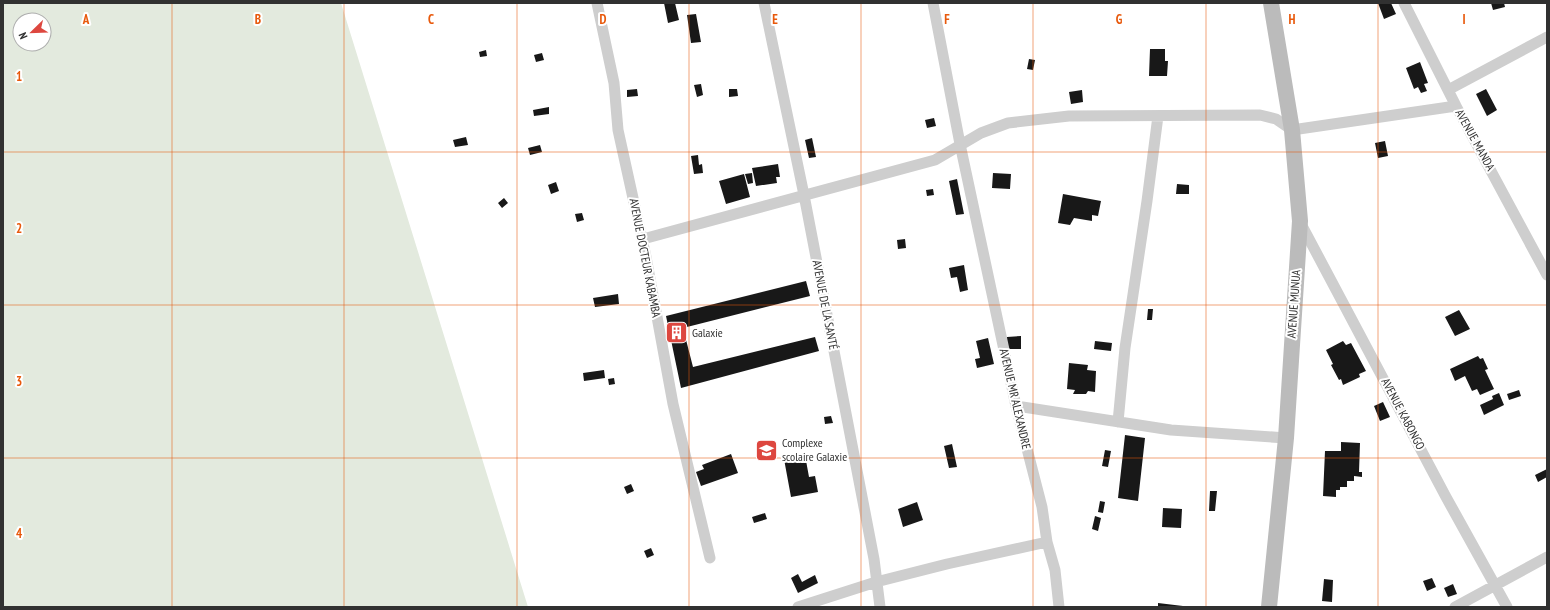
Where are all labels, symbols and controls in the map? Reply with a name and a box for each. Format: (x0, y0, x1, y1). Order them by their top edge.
text: A (82, 11, 90, 28)
text: B (255, 11, 261, 28)
text: C (428, 11, 434, 28)
text: D (600, 11, 607, 28)
text: E (772, 11, 778, 28)
text: F (944, 11, 950, 28)
text: G (1116, 11, 1123, 28)
text: H (1289, 11, 1296, 28)
text: I (1462, 11, 1466, 28)
north arrow (12, 12, 52, 52)
text: N (15, 30, 30, 41)
text: 1 (16, 68, 22, 85)
street label: AVENUE MANDA (1452, 106, 1499, 173)
street label: AVENUE DOCTEUR KABAMBA (627, 197, 664, 319)
text: 2 (16, 220, 22, 237)
street label: AVENUE DE LA SANTÉ (809, 259, 842, 351)
street label: AVENUE MUNUA (1284, 269, 1303, 339)
building icon: Galaxie (664, 320, 690, 346)
place label: Galaxie (692, 325, 723, 340)
street label: AVENUE MR ALEXANDRE (997, 347, 1034, 451)
text: 3 (16, 373, 22, 390)
street label: AVENUE KABONGO (1378, 375, 1429, 452)
place label: Complexe scolaire Galaxie (782, 435, 847, 464)
school or university icon: Complexe scolaire Galaxie (753, 437, 779, 463)
text: 4 (16, 525, 23, 542)

